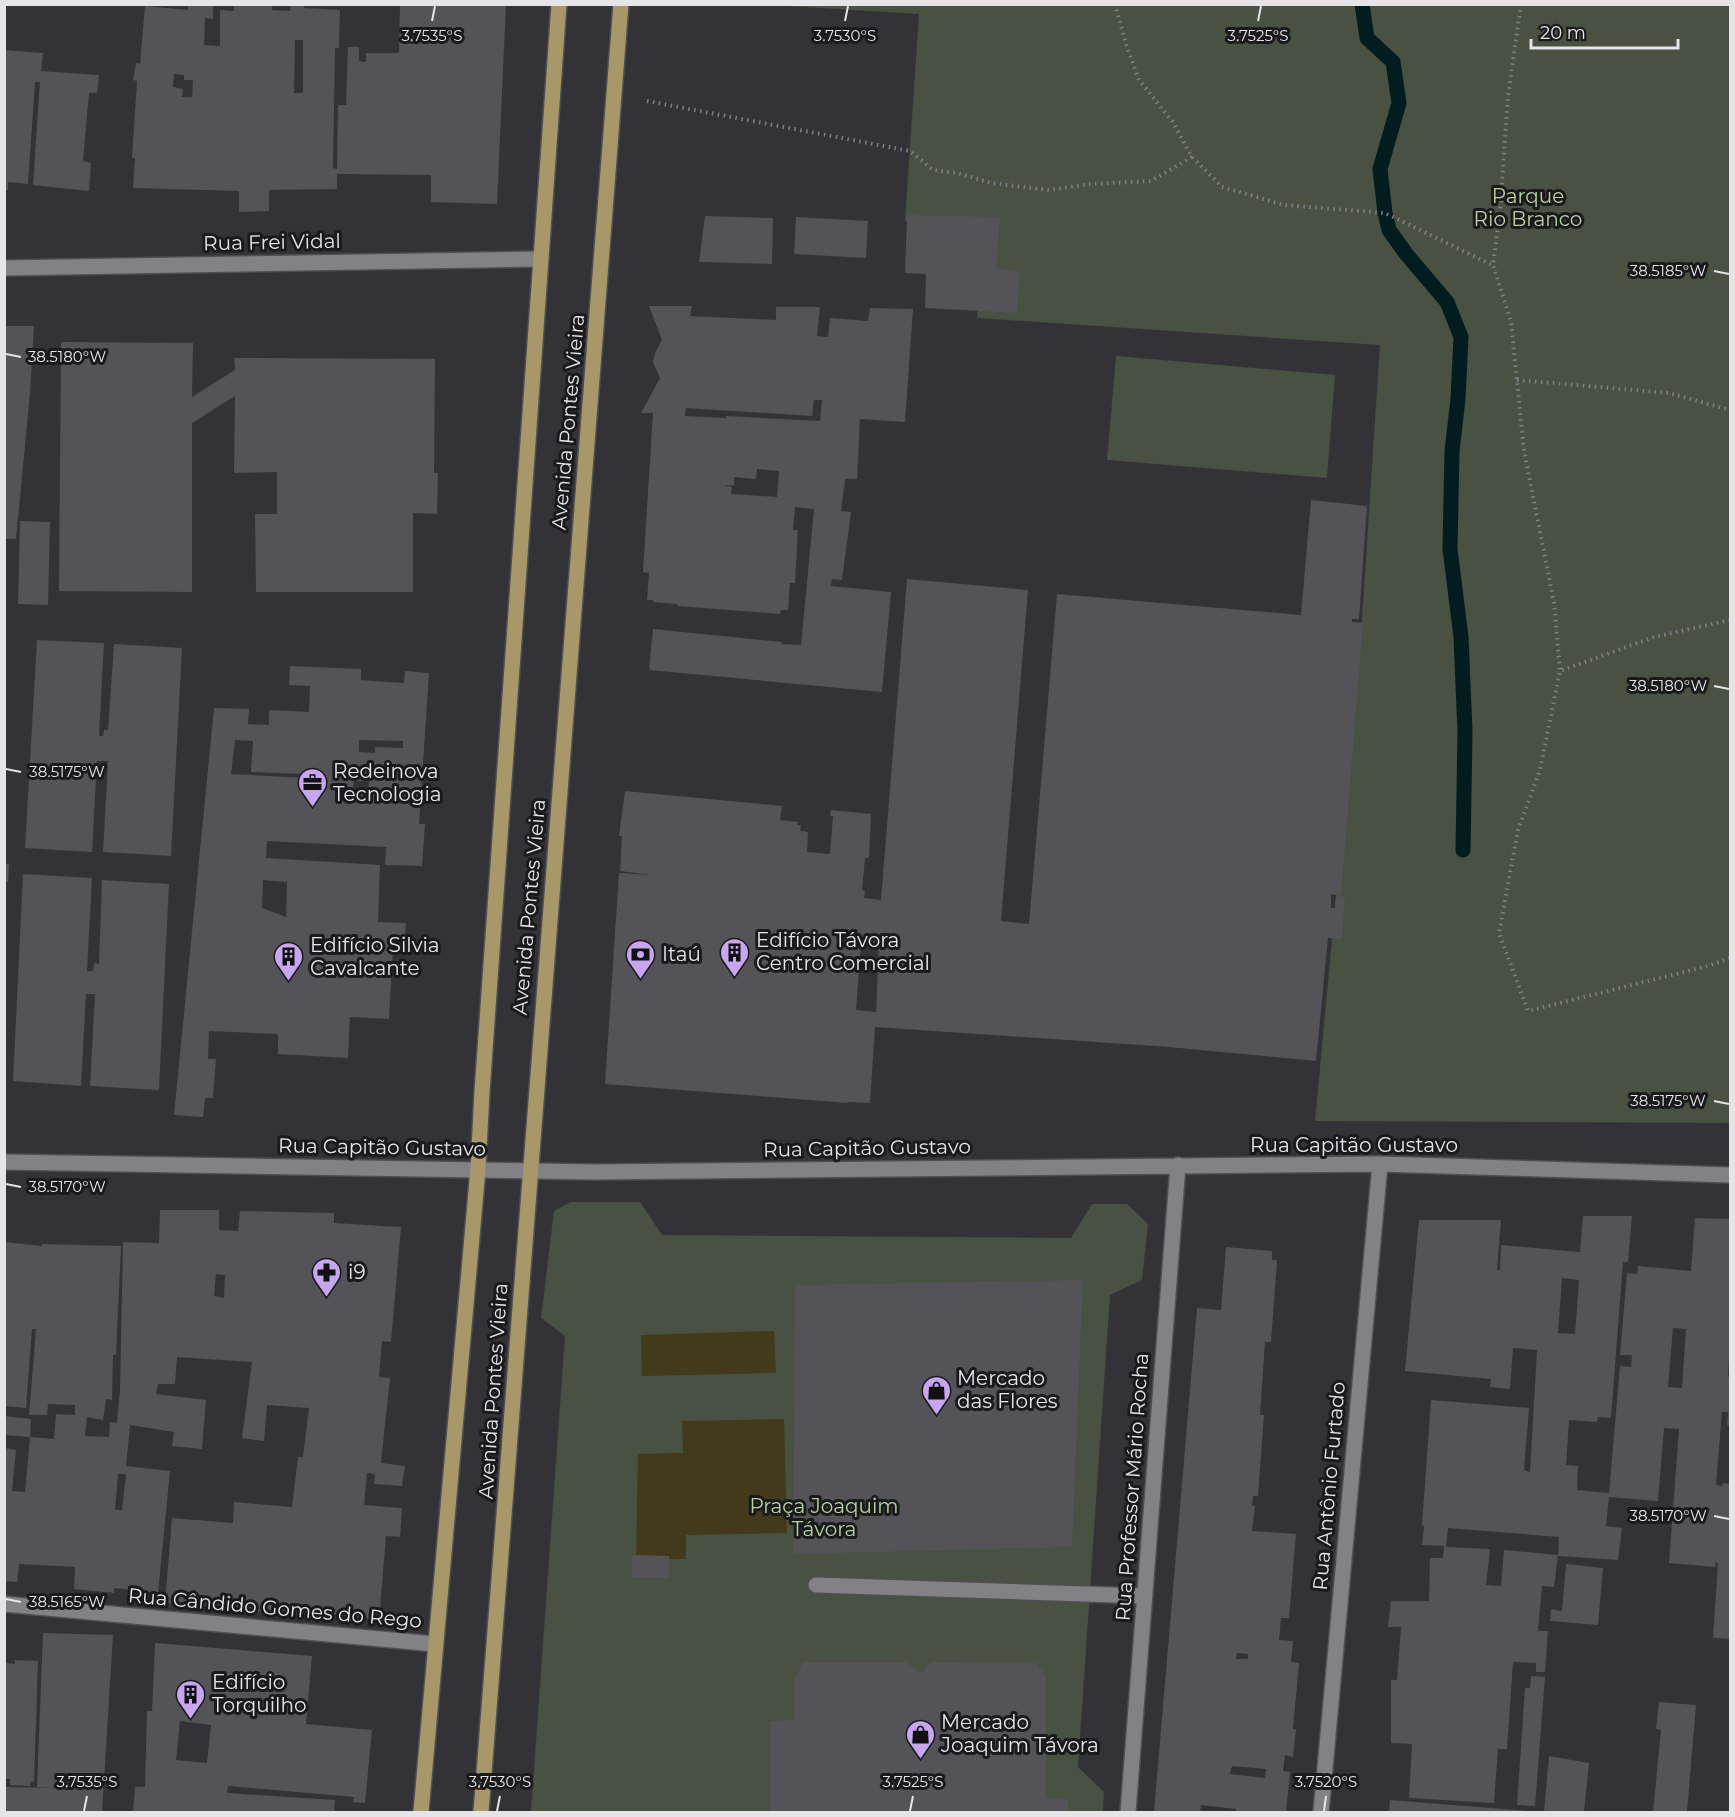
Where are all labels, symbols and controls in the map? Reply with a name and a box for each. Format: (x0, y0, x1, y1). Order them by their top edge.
scale bar (1531, 12, 1678, 50)
text: 20 m (1540, 22, 1586, 44)
text: 3.7535°S (402, 26, 462, 45)
text: 3.7530°S (814, 26, 876, 45)
text: 3.7525°S (1227, 26, 1289, 45)
park label: Parque Rio Branco (1474, 184, 1582, 231)
street label: Rua Frei Vidal (203, 229, 341, 255)
text: 38.5185°W (1630, 261, 1707, 280)
street label: Avenida Pontes Vieira (547, 313, 589, 531)
text: 38.5180°W (28, 347, 106, 366)
text: 38.5180°W (1629, 676, 1707, 695)
place label: Redeinova Tecnologia (333, 759, 442, 806)
text: 38.5175°W (29, 762, 105, 781)
office icon: Redeinova Tecnologia (296, 766, 328, 808)
street label: Avenida Pontes Vieira (508, 798, 550, 1016)
place label: Edifício Távora Centro Comercial (756, 928, 930, 975)
place label: Edifício Silvia Cavalcante (310, 933, 440, 980)
building icon: Edifício Távora Centro Comercial (719, 936, 751, 978)
bank icon: Itaú (625, 938, 657, 980)
building icon: Edifício Silvia Cavalcante (273, 940, 305, 982)
place label: Itaú (662, 942, 701, 966)
text: 38.5175°W (1630, 1091, 1706, 1110)
street label: Rua Capitão Gustavo (278, 1133, 486, 1161)
street label: Rua Capitão Gustavo (1250, 1133, 1458, 1157)
street label: Rua Capitão Gustavo (763, 1134, 971, 1162)
text: 38.5170°W (28, 1177, 106, 1196)
pharmacy icon: i9 (311, 1256, 343, 1298)
place label: i9 (348, 1260, 366, 1284)
street label: Avenida Pontes Vieira (473, 1282, 513, 1500)
street label: Rua Professor Mário Rocha (1111, 1352, 1153, 1622)
place label: Mercado das Flores (957, 1366, 1058, 1413)
shop icon: Mercado das Flores (920, 1374, 952, 1416)
street label: Rua Antônio Furtado (1308, 1381, 1350, 1591)
park label: Praça Joaquim Távora (749, 1494, 899, 1541)
text: 38.5170°W (1629, 1506, 1707, 1525)
street label: Rua Cândido Gomes do Rego (127, 1583, 423, 1633)
text: 38.5165°W (29, 1592, 105, 1611)
place label: Edifício Torquilho (212, 1670, 307, 1717)
building icon: Edifício Torquilho (175, 1678, 207, 1720)
place label: Mercado Joaquim Távora (940, 1710, 1099, 1757)
shop icon: Mercado Joaquim Távora (904, 1718, 936, 1760)
text: 3.7535°S (57, 1772, 117, 1791)
text: 3.7530°S (469, 1772, 531, 1791)
text: 3.7525°S (882, 1772, 944, 1791)
text: 3.7520°S (1295, 1772, 1357, 1791)

